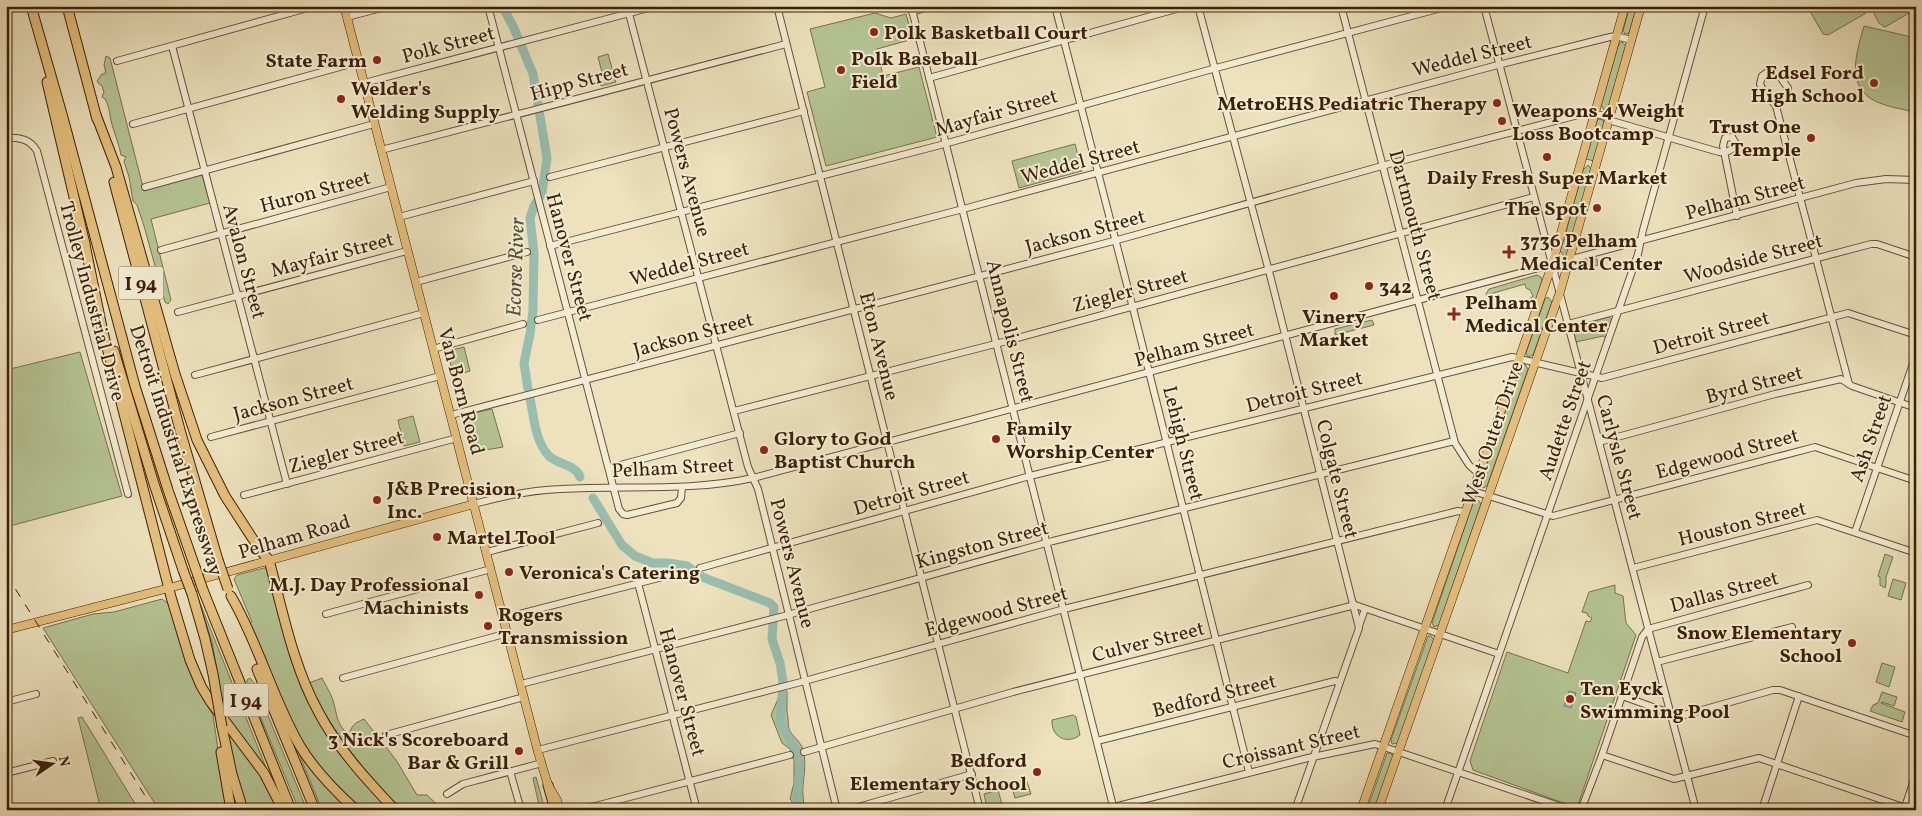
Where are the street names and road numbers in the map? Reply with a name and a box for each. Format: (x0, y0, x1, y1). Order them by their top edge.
street label: Polk Street (399, 20, 498, 72)
street label: Weddel Street (1410, 29, 1535, 85)
street label: Hipp Street (527, 56, 632, 109)
street label: Mayfair Street (932, 83, 1061, 145)
street label: Powers Avenue (655, 105, 717, 240)
street label: Weddel Street (1018, 134, 1143, 192)
street label: Dartmouth Street (1380, 147, 1448, 304)
street label: Huron Street (257, 165, 374, 221)
street label: Pelham Street (1683, 170, 1808, 228)
street label: Hanover Street (537, 190, 599, 325)
street label: Trolley Industrial Drive (51, 199, 131, 404)
street label: Avalon Street (214, 201, 272, 322)
street label: Jackson Street (1022, 203, 1149, 262)
street label: Mayfair Street (268, 226, 397, 286)
street label: Woodside Street (1681, 228, 1826, 292)
street label: Weddel Street (627, 236, 752, 294)
street label: Annapolis Street (978, 257, 1040, 406)
street label: Ziegler Street (1070, 263, 1191, 321)
road number: I 94 (118, 266, 164, 300)
street label: Eton Avenue (851, 289, 905, 404)
street label: Detroit Street (1650, 305, 1773, 363)
street label: Jackson Street (630, 306, 757, 365)
street label: Pelham Street (1132, 317, 1257, 375)
street label: Detroit Industrial Expressway (121, 321, 229, 580)
street label: Van Born Road (430, 325, 490, 458)
street label: Audette Street (1532, 357, 1600, 484)
street label: West Outer Drive (1456, 358, 1532, 510)
street label: Byrd Street (1703, 360, 1806, 412)
street label: Detroit Street (1243, 365, 1366, 421)
street label: Jackson Street (230, 370, 357, 429)
street label: Lehigh Street (1154, 383, 1210, 504)
street label: Ash Street (1844, 391, 1900, 486)
street label: Carlysle Street (1588, 392, 1648, 523)
street label: Colgate Street (1308, 417, 1364, 542)
street label: Edgewood Street (1653, 422, 1802, 487)
street label: Ziegler Street (286, 424, 407, 482)
street label: Pelham Street (611, 452, 735, 486)
street label: Detroit Street (850, 464, 973, 524)
street label: Houston Street (1675, 495, 1810, 554)
street label: Powers Avenue (761, 496, 821, 631)
street label: Pelham Road (235, 509, 354, 567)
street label: Kingston Street (913, 515, 1052, 577)
street label: Dallas Street (1667, 565, 1782, 621)
street label: Edgewood Street (922, 580, 1071, 645)
street label: Culver Street (1089, 615, 1208, 670)
street label: Hanover Street (650, 625, 712, 760)
street label: Bedford Street (1150, 668, 1279, 726)
road number: I 94 (224, 684, 268, 716)
street label: Croissant Street (1220, 718, 1363, 777)

